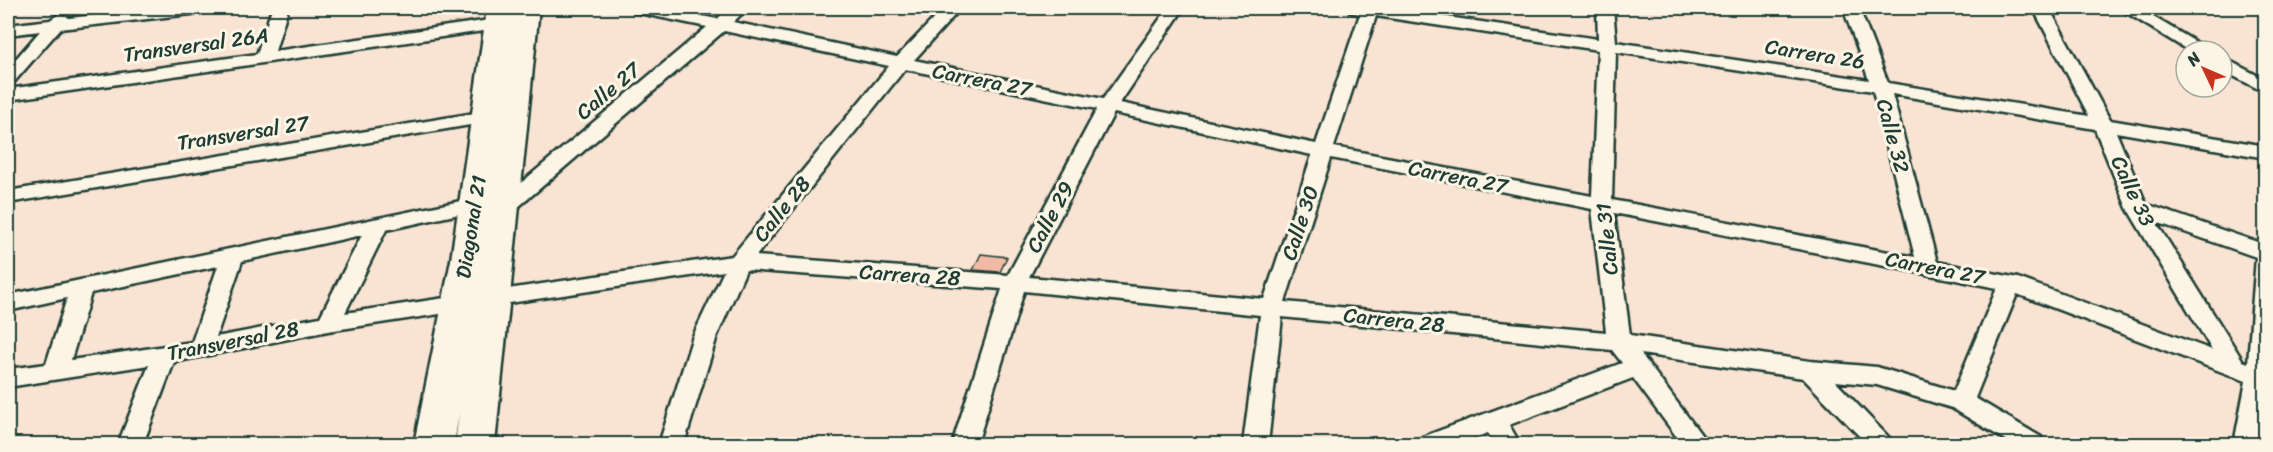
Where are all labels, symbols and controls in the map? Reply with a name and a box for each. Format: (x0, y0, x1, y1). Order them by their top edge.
street label: Transversal 26A (121, 16, 271, 74)
street label: Carrera 26 (1762, 27, 1868, 81)
north arrow (2174, 39, 2234, 99)
text: N (2179, 44, 2208, 74)
street label: Calle 27 (567, 51, 651, 130)
street label: Carrera 27 (929, 52, 1037, 109)
street label: Calle 32 (1865, 95, 1921, 177)
street label: Transversal 27 (174, 104, 314, 162)
street label: Carrera 27 (1405, 149, 1513, 206)
street label: Calle 33 (2100, 149, 2166, 233)
street label: Calle 28 (743, 167, 821, 251)
street label: Diagonal 21 (444, 173, 498, 281)
street label: Calle 29 (1015, 174, 1085, 260)
street label: Calle 30 (1270, 181, 1330, 265)
street label: Calle 31 (1584, 201, 1630, 277)
street label: Carrera 27 (1882, 240, 1990, 297)
street label: Carrera 28 (858, 253, 962, 298)
street label: Carrera 28 (1342, 296, 1447, 344)
street label: Transversal 28 (164, 310, 302, 372)

